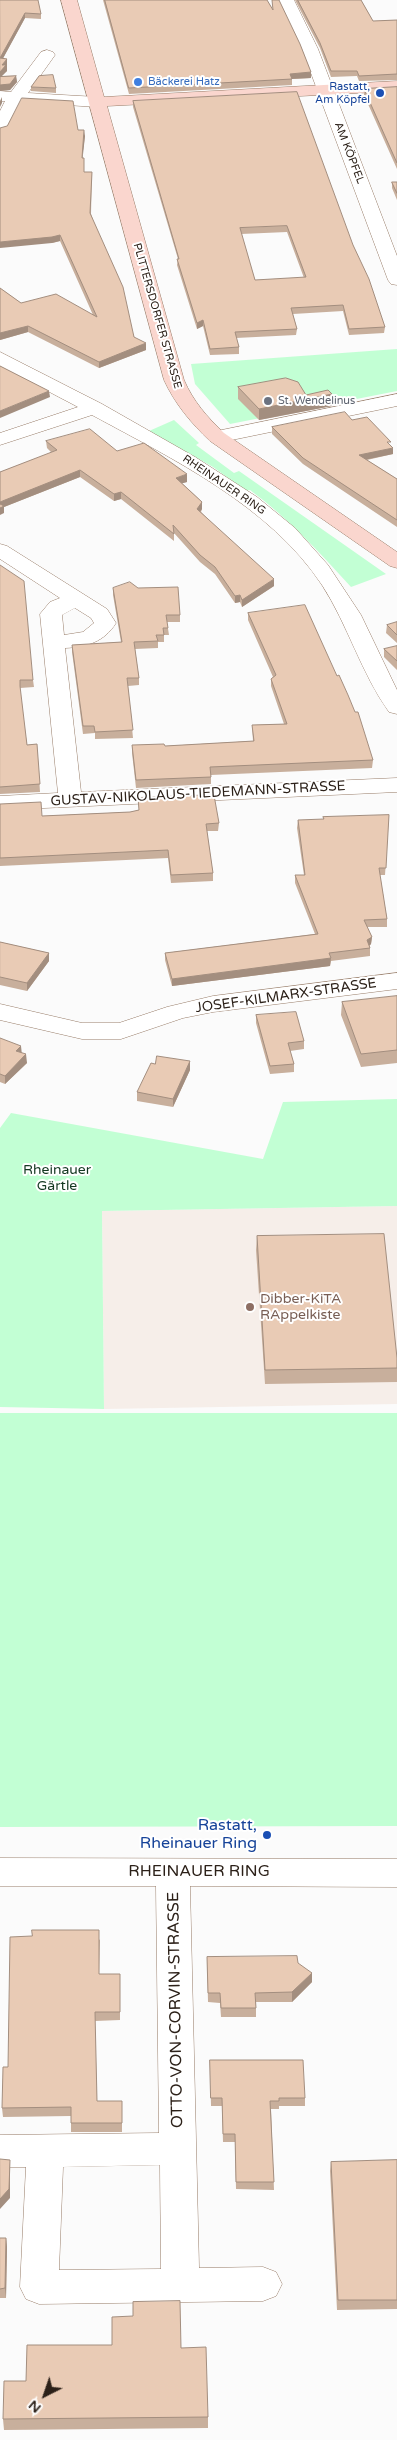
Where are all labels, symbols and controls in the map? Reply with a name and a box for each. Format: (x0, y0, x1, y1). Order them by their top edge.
place label: Bäckerei Hatz (148, 75, 220, 89)
marker: Bäckerei Hatz (132, 76, 144, 88)
place label: Rastatt, Am Köpfel (315, 80, 370, 106)
marker: Rastatt, Am Köpfel (374, 87, 386, 99)
street label: AM KÖPFEL (331, 120, 367, 186)
street label: PLITTERSDORFER STRASSE (130, 242, 184, 390)
place label: St. Wendelinus (278, 394, 355, 408)
marker: St. Wendelinus (262, 395, 274, 407)
street label: RHEINAUER RING (180, 452, 268, 518)
street label: GUSTAV-NIKOLAUS-TIEDEMANN-STRASSE (50, 778, 346, 810)
street label: JOSEF-KILMARX-STRASSE (194, 975, 378, 1017)
park label: Rheinauer Gärtle (23, 1162, 91, 1194)
place label: Dibber-KiTA RAppelkiste (260, 1291, 341, 1324)
marker: Dibber-KiTA RAppelkiste (244, 1301, 256, 1313)
place label: Rastatt, Rheinauer Ring (140, 1816, 257, 1854)
marker: Rastatt, Rheinauer Ring (261, 1829, 273, 1841)
street label: RHEINAUER RING (128, 1862, 270, 1882)
street label: OTTO-VON-CORVIN-STRASSE (164, 1892, 188, 2128)
north arrow (20, 2370, 70, 2420)
text: N (25, 2397, 45, 2417)

